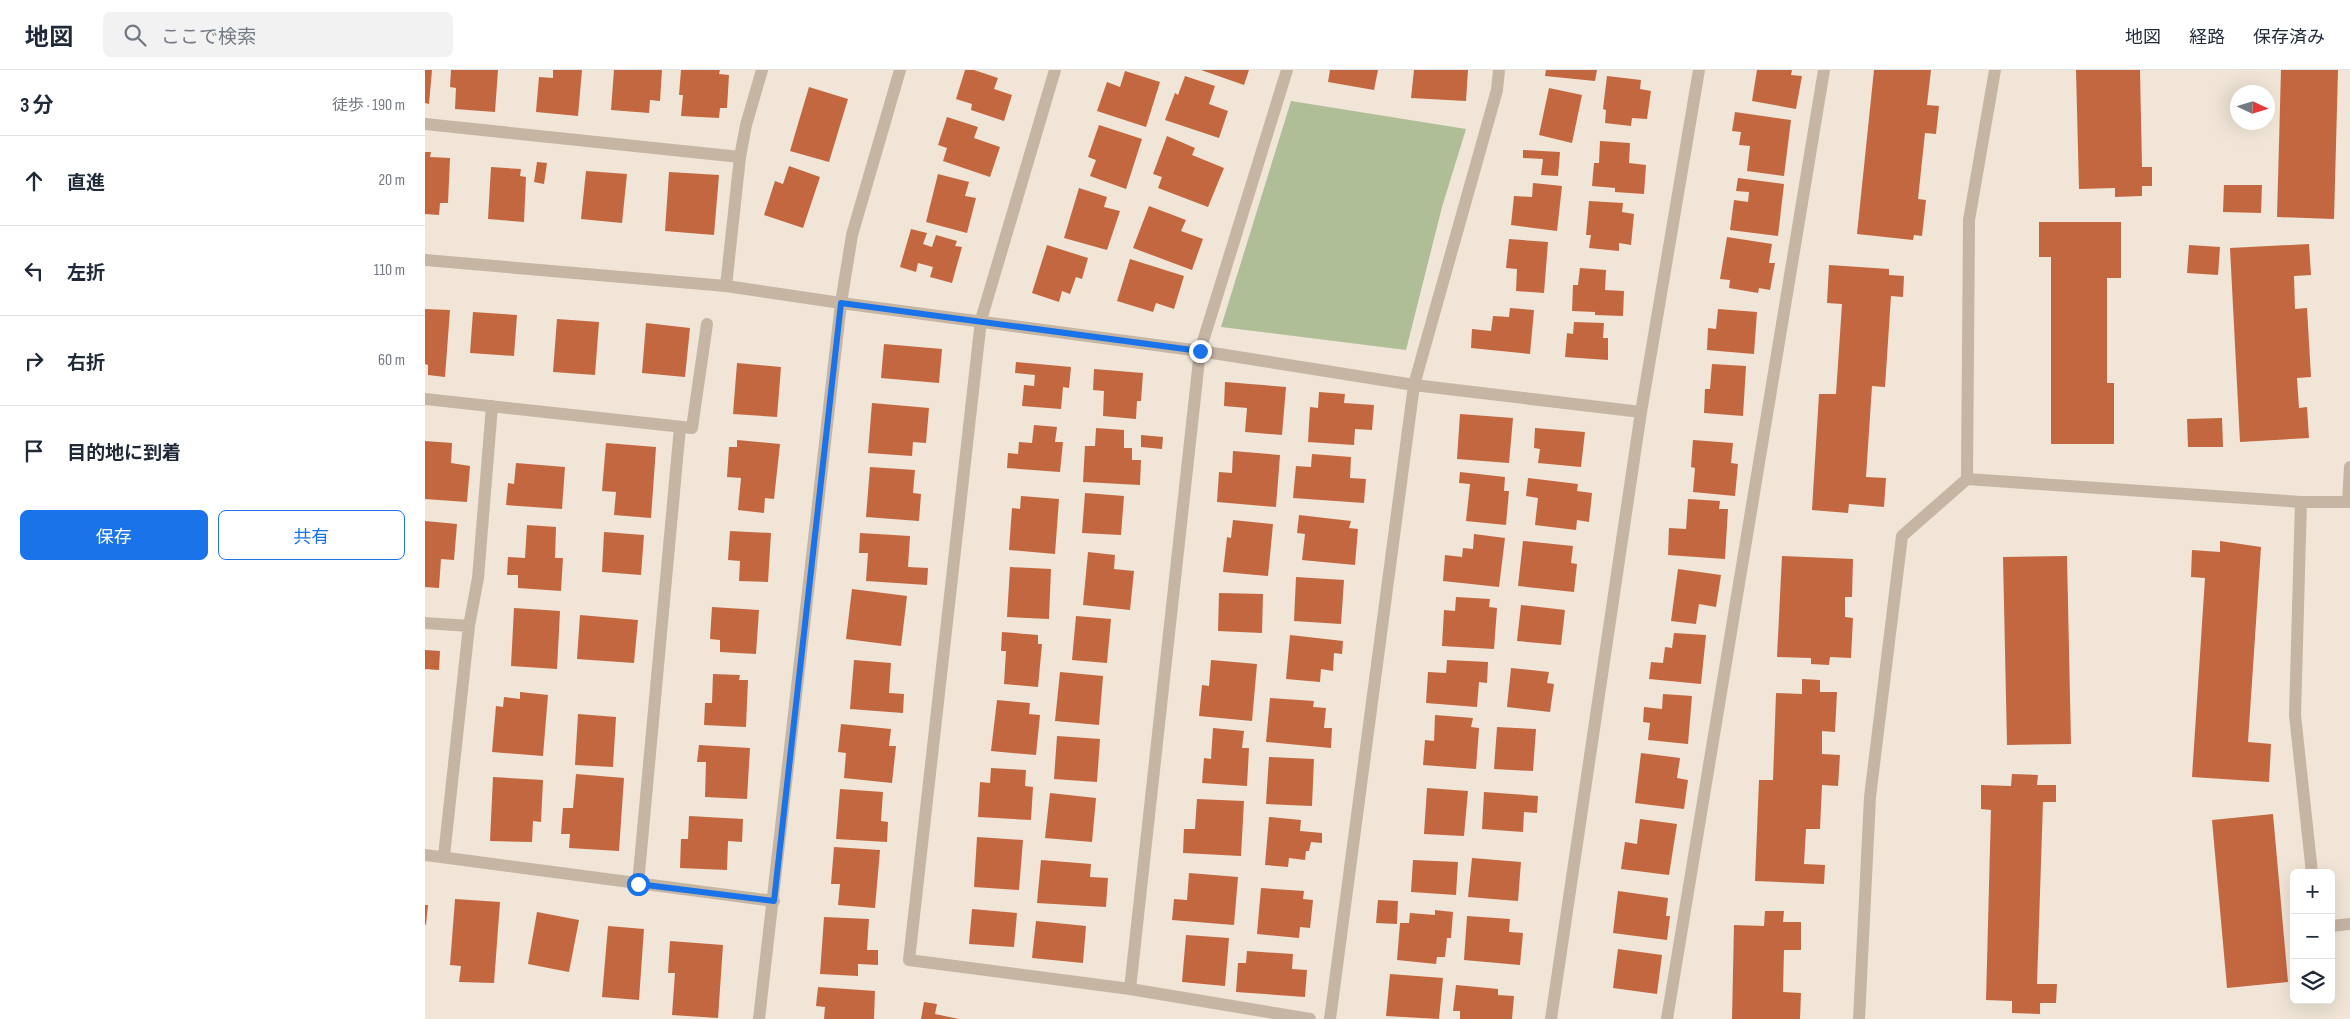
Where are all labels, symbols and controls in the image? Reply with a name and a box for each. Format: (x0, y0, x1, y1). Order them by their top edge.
search box (103, 12, 453, 57)
icon: search (121, 21, 149, 49)
text: 地図 (25, 23, 73, 52)
text: ここで検索 (161, 26, 256, 49)
text: 地図 (2125, 27, 2161, 48)
text: 経路 (2189, 27, 2225, 48)
text: 保存済み (2253, 27, 2325, 48)
north arrow (2230, 85, 2275, 130)
text: 3 分 (20, 93, 54, 118)
text: 徒歩 · 190 m (332, 96, 405, 115)
icon: ahead (20, 167, 48, 195)
text: 20 m (378, 171, 405, 190)
text: 直進 (67, 172, 105, 195)
icon: left (20, 257, 48, 285)
text: 110 m (374, 261, 405, 280)
text: 左折 (67, 262, 105, 285)
route end (1189, 340, 1212, 363)
icon: right (20, 347, 48, 375)
text: 60 m (378, 351, 405, 370)
text: 右折 (67, 352, 105, 375)
icon: arrive (20, 437, 48, 465)
text: 目的地に到着 (67, 442, 181, 465)
button: 保存 (20, 510, 208, 560)
button: 共有 (218, 510, 405, 560)
map controls (2290, 869, 2335, 1004)
button: + (2290, 869, 2335, 914)
route start (627, 873, 650, 896)
button: − (2290, 914, 2335, 959)
button: layers (2290, 959, 2335, 1004)

